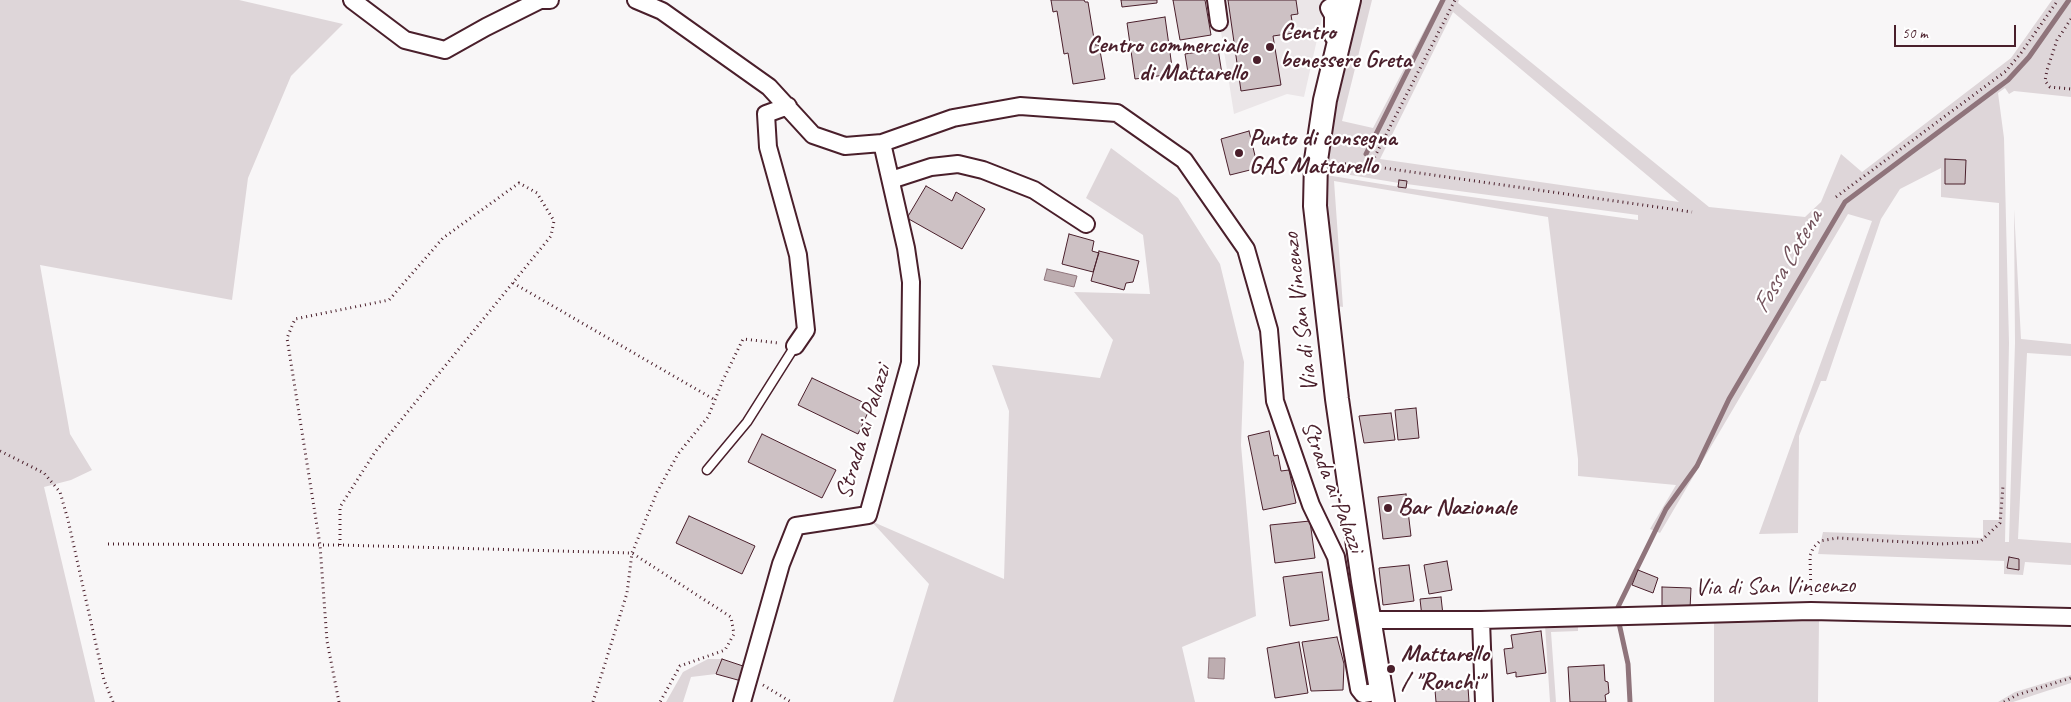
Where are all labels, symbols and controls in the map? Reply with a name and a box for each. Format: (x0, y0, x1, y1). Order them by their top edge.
scale bar (1896, 15, 2018, 47)
place label: Centro benessere Greta (1280, 19, 1411, 75)
text: 50 m (1902, 24, 1928, 43)
place label: Centro commerciale di Mattarello (1087, 32, 1247, 88)
marker: Centro benessere Greta (1264, 41, 1276, 53)
marker: Centro commerciale di Mattarello (1251, 54, 1263, 66)
place label: Punto di consegna GAS Mattarello (1249, 125, 1397, 181)
marker: Punto di consegna GAS Mattarello (1233, 147, 1245, 159)
water label: Fossa Catena (1747, 205, 1829, 319)
street label: Via di San Vincenzo (1277, 231, 1325, 393)
street label: Strada ai Palazzi (830, 361, 898, 503)
street label: Strada ai Palazzi (1294, 417, 1370, 557)
place label: Bar Nazionale (1398, 494, 1516, 522)
marker: Bar Nazionale (1382, 502, 1394, 514)
street label: Via di San Vincenzo (1695, 571, 1855, 603)
place label: Mattarello / "Ronchi" (1401, 641, 1489, 697)
marker: Mattarello / "Ronchi" (1385, 663, 1397, 675)

